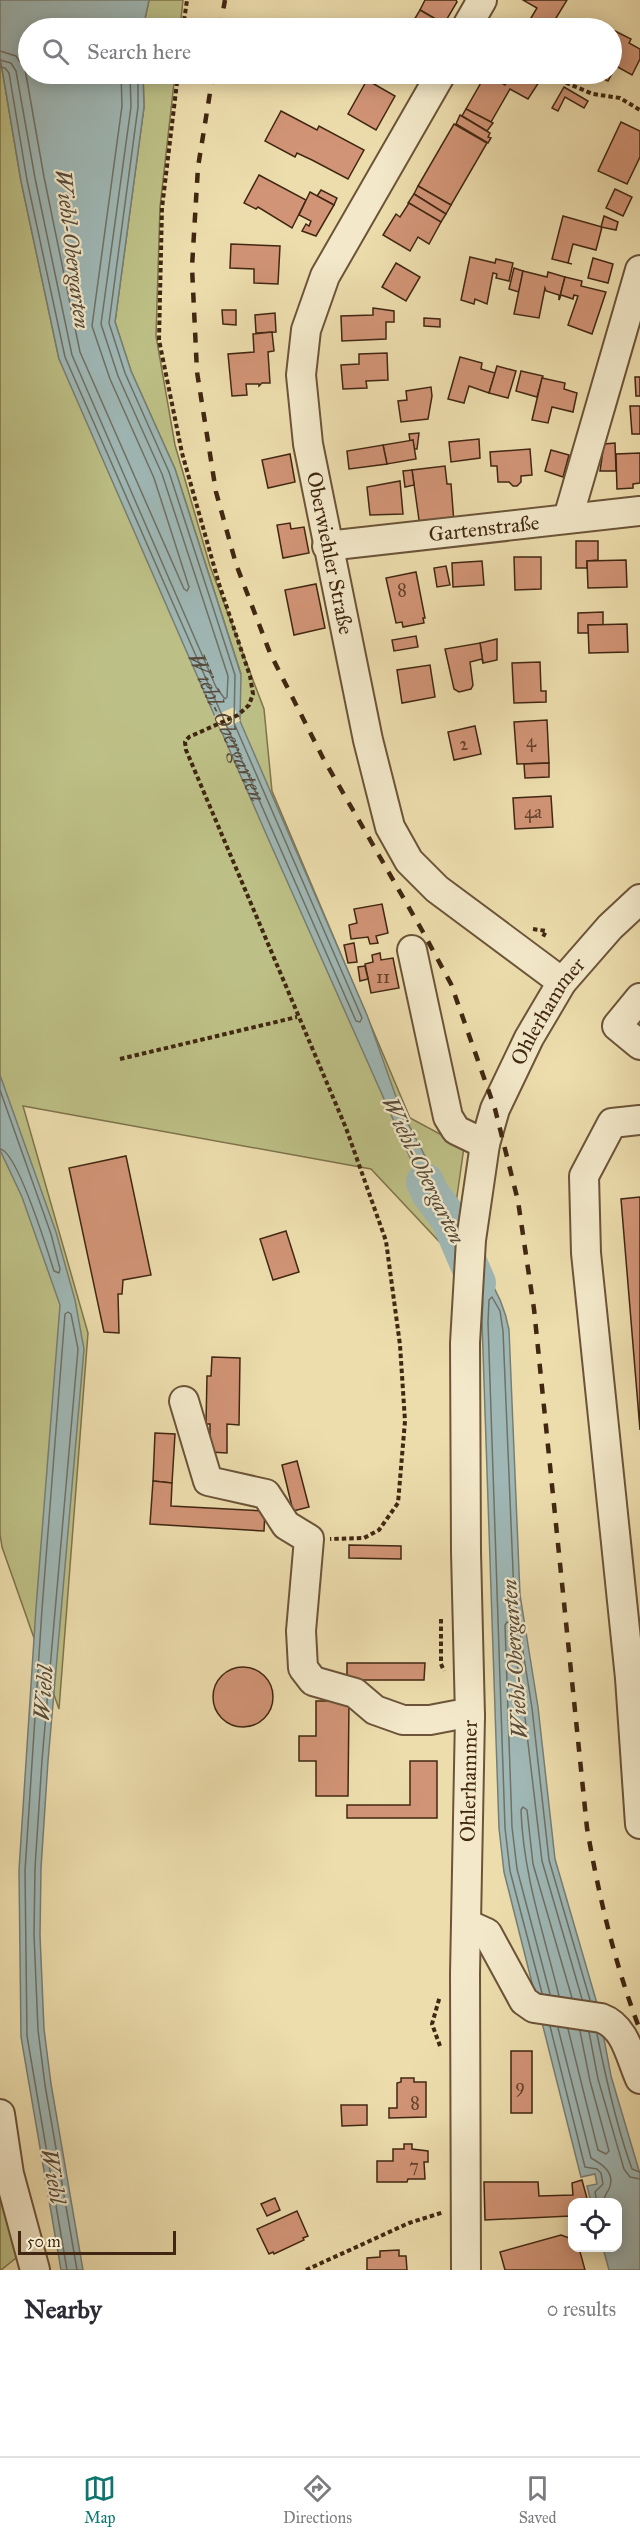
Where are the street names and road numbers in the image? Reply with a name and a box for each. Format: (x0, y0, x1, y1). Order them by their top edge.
street label: Oberwiehler Straße (301, 469, 359, 637)
street label: Gartenstraße (427, 509, 541, 548)
street label: Ohlerhammer (505, 952, 591, 1069)
street label: Ohlerhammer (455, 1720, 483, 1842)

